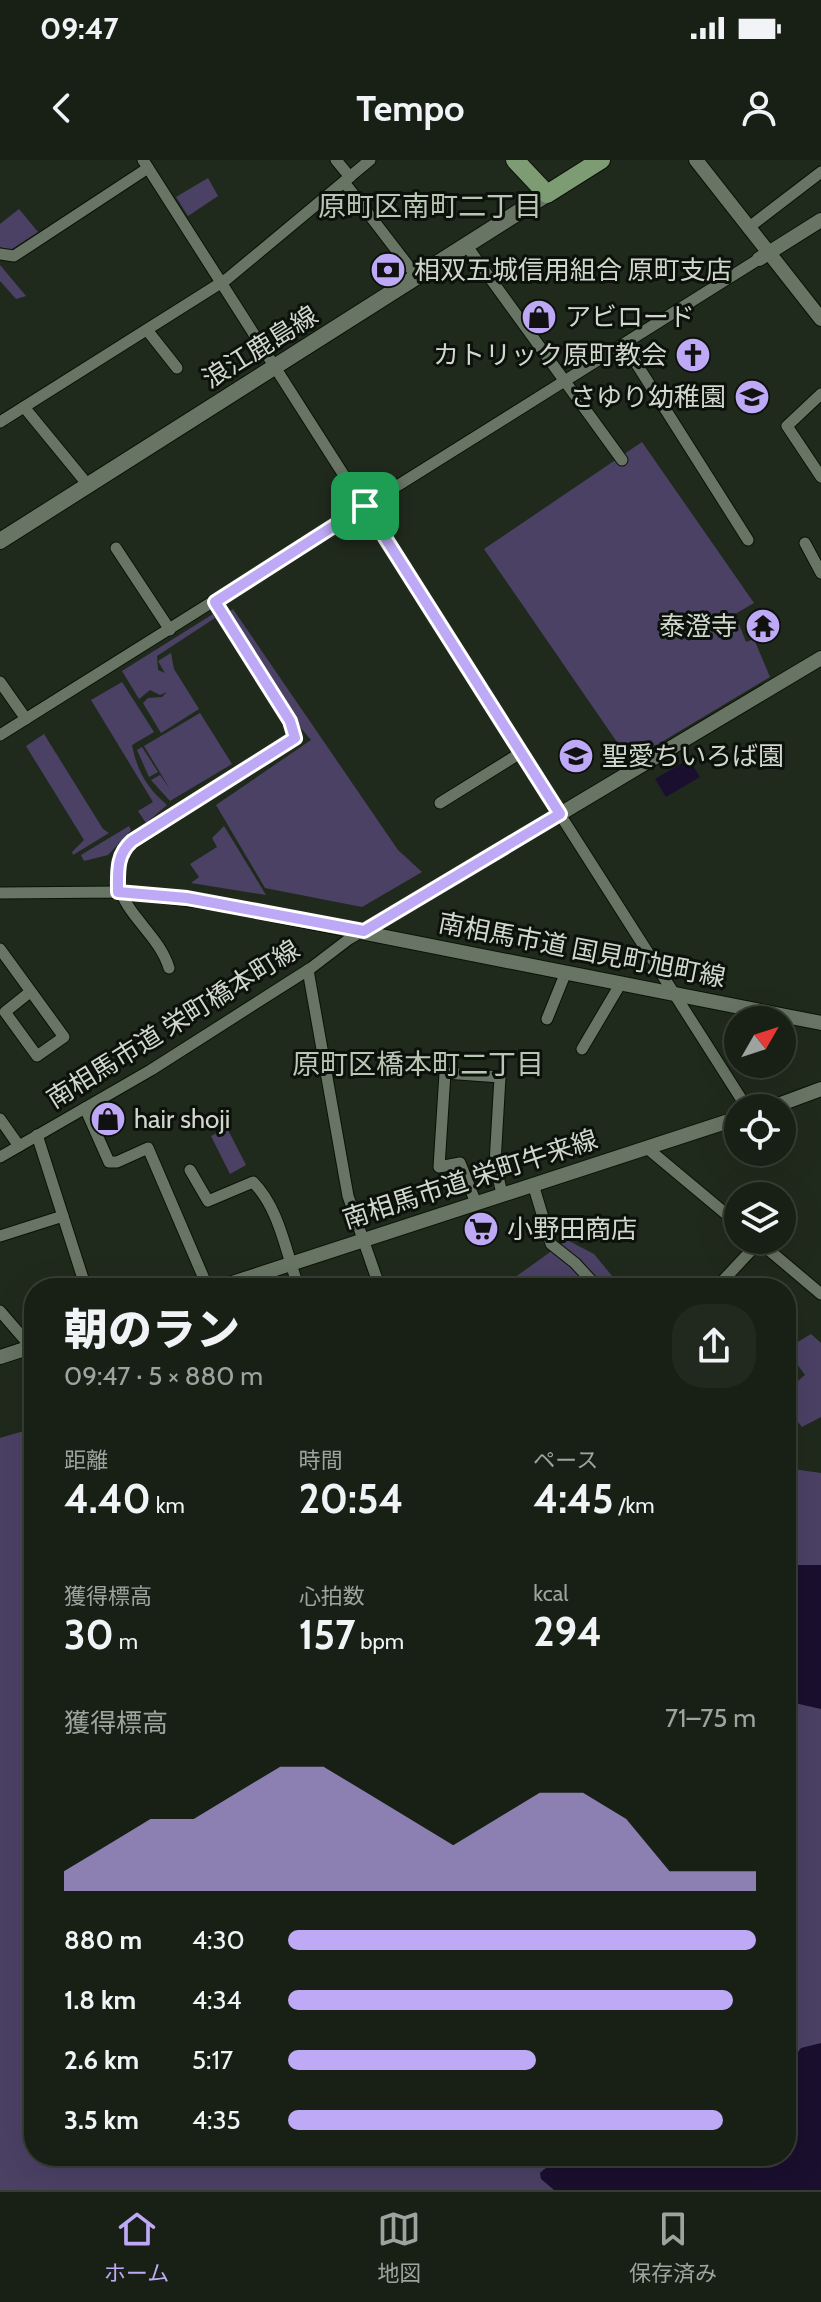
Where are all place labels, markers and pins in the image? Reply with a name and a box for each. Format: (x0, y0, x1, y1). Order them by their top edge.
bank icon: 相双五城信用組合 原町支店 (369, 251, 407, 289)
place label: 相双五城信用組合 原町支店 (414, 254, 732, 286)
shop icon: アビロード (520, 298, 558, 336)
place label: アビロード (565, 301, 695, 333)
church icon: カトリック原町教会 (674, 336, 712, 374)
place label: カトリック原町教会 (433, 339, 667, 371)
school or university icon: さゆり幼稚園 (733, 378, 771, 416)
place label: さゆり幼稚園 (570, 381, 726, 413)
pin (331, 472, 399, 540)
temple icon: 泰澄寺 (744, 607, 782, 645)
place label: 泰澄寺 (659, 610, 737, 642)
school or university icon: 聖愛ちいろば園 (557, 737, 595, 775)
place label: 聖愛ちいろば園 (602, 740, 784, 772)
shop icon: hair shoji (89, 1100, 127, 1138)
place label: hair shoji (134, 1103, 230, 1135)
supermarket icon: 小野田商店 (462, 1210, 500, 1248)
place label: 小野田商店 (507, 1213, 637, 1245)

